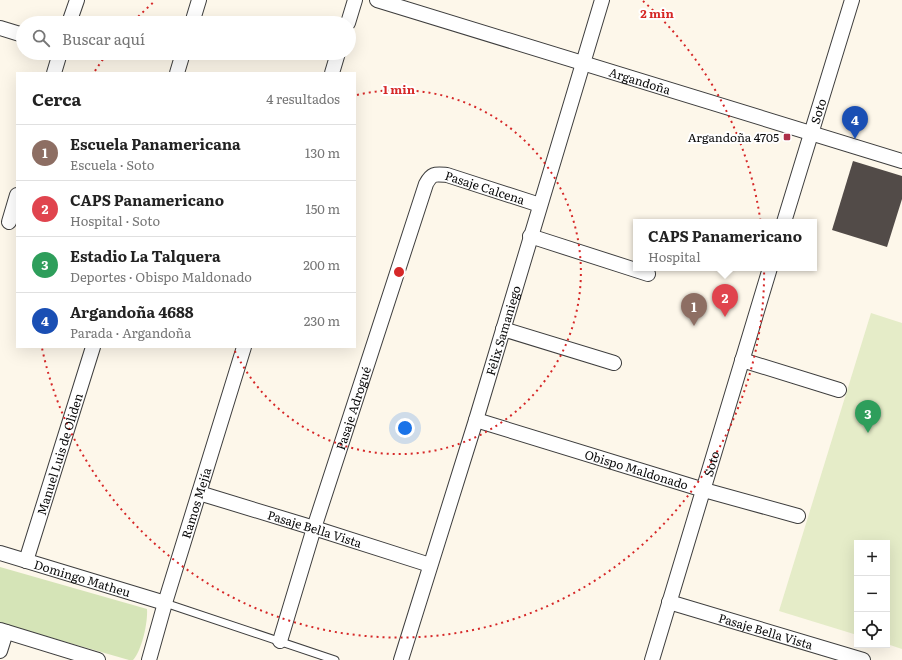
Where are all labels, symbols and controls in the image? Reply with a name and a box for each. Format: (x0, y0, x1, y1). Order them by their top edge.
text: 2 min (640, 4, 674, 22)
search box (16, 16, 356, 60)
icon: search (30, 27, 52, 49)
text: Buscar aquí (62, 27, 145, 50)
street label: Argandoña (607, 63, 673, 99)
text: 1 min (383, 80, 416, 98)
text: Cerca (32, 86, 81, 111)
text: 4 resultados (266, 89, 340, 108)
street label: Soto (806, 96, 830, 126)
pin: 4 (842, 106, 868, 139)
place label: Argandoña 4705 (688, 128, 779, 146)
text: Escuela Panamericana (70, 132, 241, 155)
marker: Argandoña 4705 (782, 132, 792, 142)
text: 1 (42, 143, 48, 162)
text: 130 m (305, 143, 340, 162)
text: Escuela · Soto (70, 155, 154, 174)
street label: Pasaje Calcena (443, 166, 528, 209)
text: CAPS Panamericano (70, 188, 224, 211)
text: 2 (42, 199, 48, 218)
text: 150 m (305, 199, 340, 218)
text: Hospital · Soto (70, 211, 160, 230)
popup (633, 219, 817, 271)
text: CAPS Panamericano (648, 224, 802, 247)
text: Estadio La Talquera (70, 244, 221, 267)
text: Hospital (648, 247, 701, 266)
text: 3 (41, 255, 49, 274)
text: 200 m (303, 255, 340, 274)
centre of rings (392, 265, 406, 279)
text: Deportes · Obispo Maldonado (70, 267, 252, 286)
street label: Félix Samaniego (481, 283, 525, 378)
pin: 2 (712, 284, 738, 317)
pin: 1 (681, 293, 707, 326)
text: Argandoña 4688 (70, 300, 194, 323)
text: 4 (41, 311, 49, 330)
text: 230 m (304, 311, 340, 330)
text: Parada · Argandoña (70, 323, 191, 342)
street label: Pasaje Adrogué (331, 364, 375, 452)
street label: Manuel Luis de Oliden (32, 391, 87, 517)
pin: 3 (855, 400, 881, 433)
your location (395, 418, 415, 438)
street label: Obispo Maldonado (582, 445, 691, 494)
street label: Soto (699, 449, 723, 479)
street label: Ramos Mejía (176, 465, 215, 541)
street label: Pasaje Bella Vista (265, 505, 365, 552)
map controls (854, 540, 890, 648)
button: + (854, 540, 890, 576)
street label: Domingo Matheu (32, 555, 133, 601)
button: − (854, 576, 890, 612)
street label: Pasaje Bella Vista (716, 608, 816, 654)
button: locate (854, 612, 890, 648)

